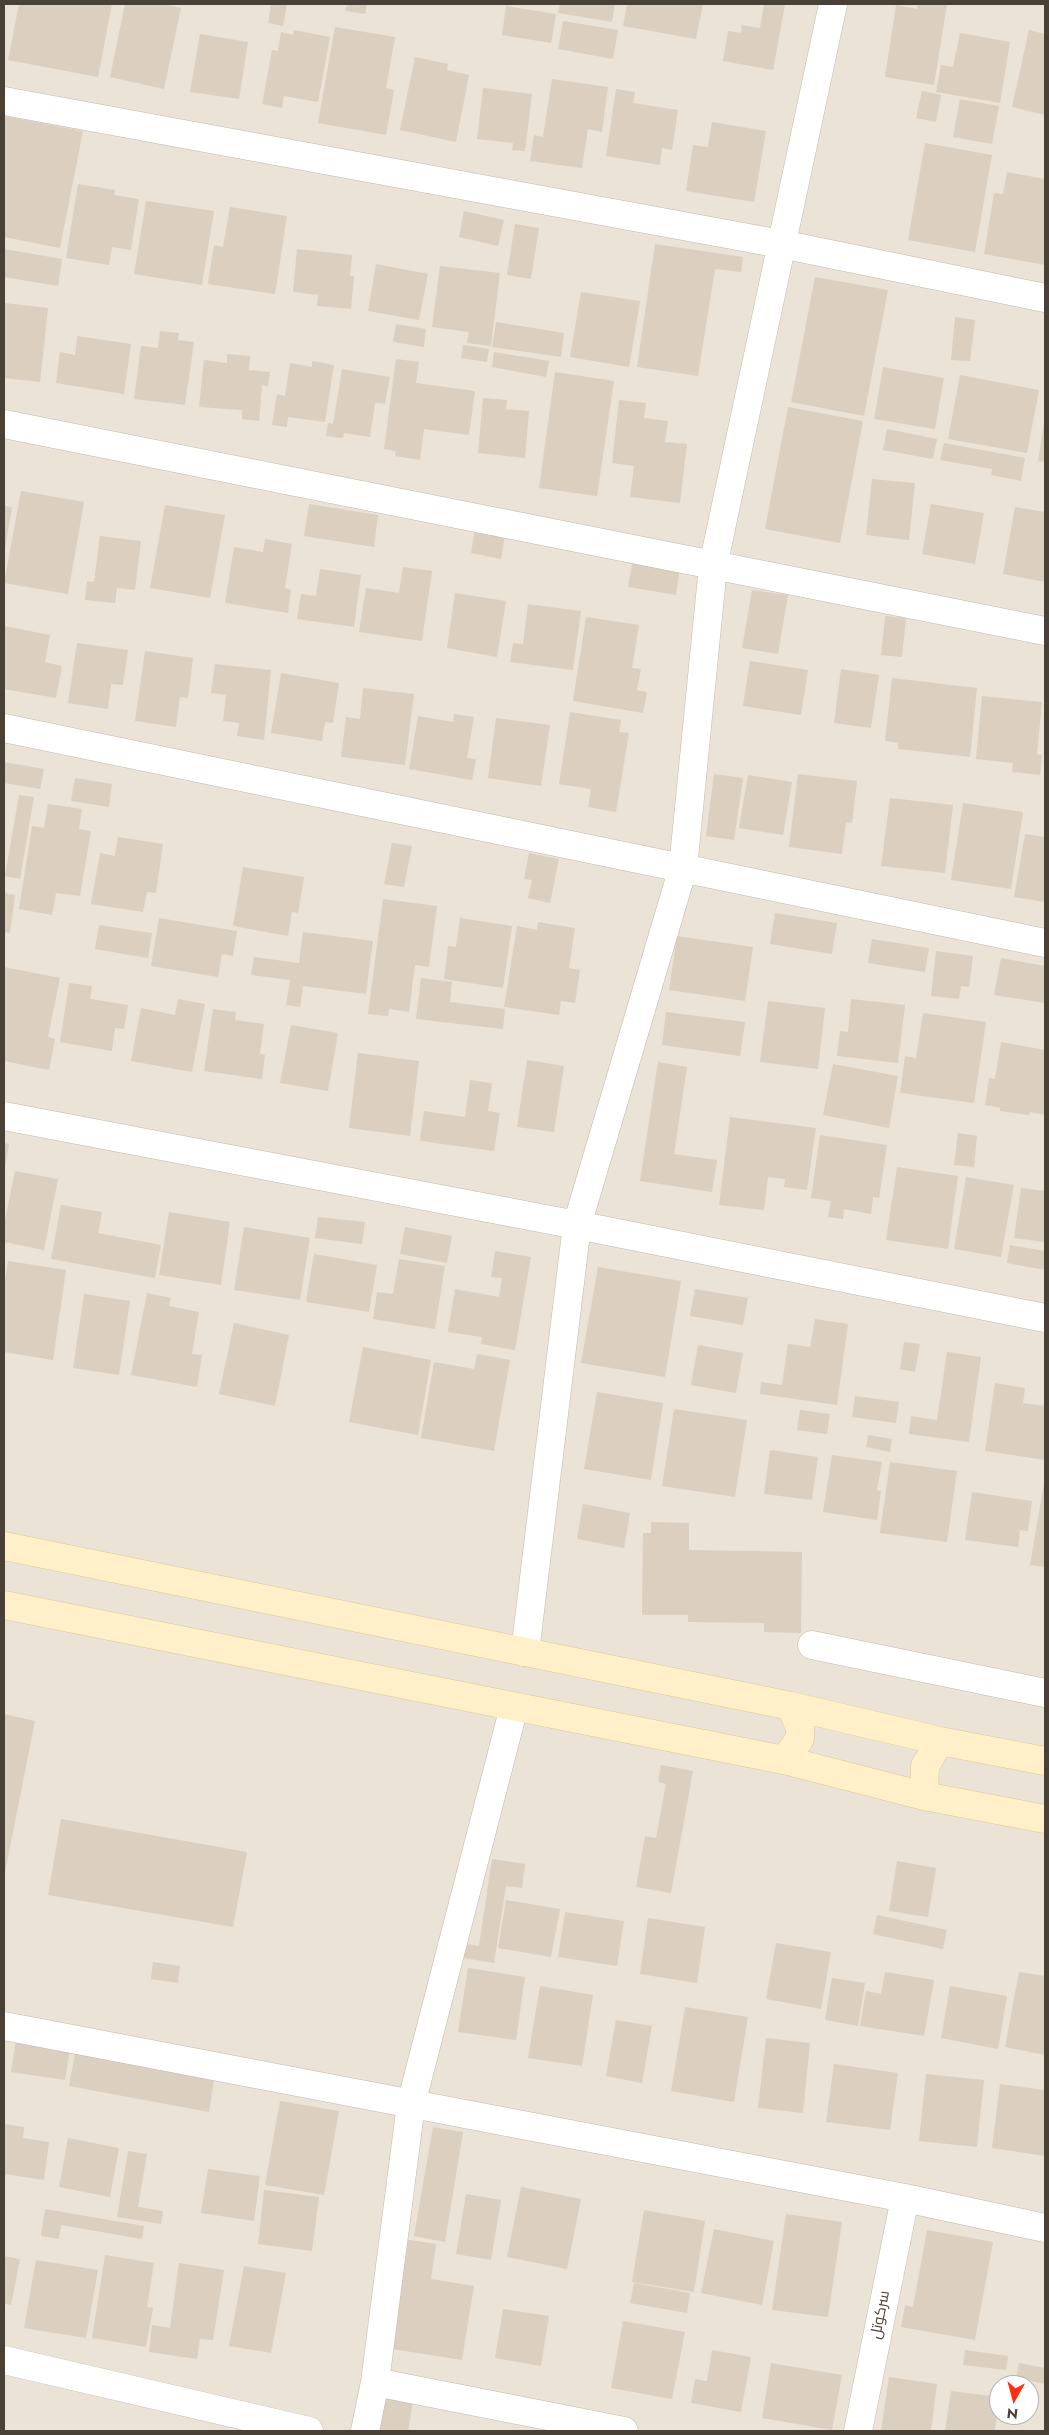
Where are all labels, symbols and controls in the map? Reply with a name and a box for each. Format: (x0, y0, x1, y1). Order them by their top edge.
street label: سرکوتل (867, 2289, 895, 2341)
north arrow (989, 2375, 1039, 2425)
text: N (1006, 2403, 1019, 2424)

